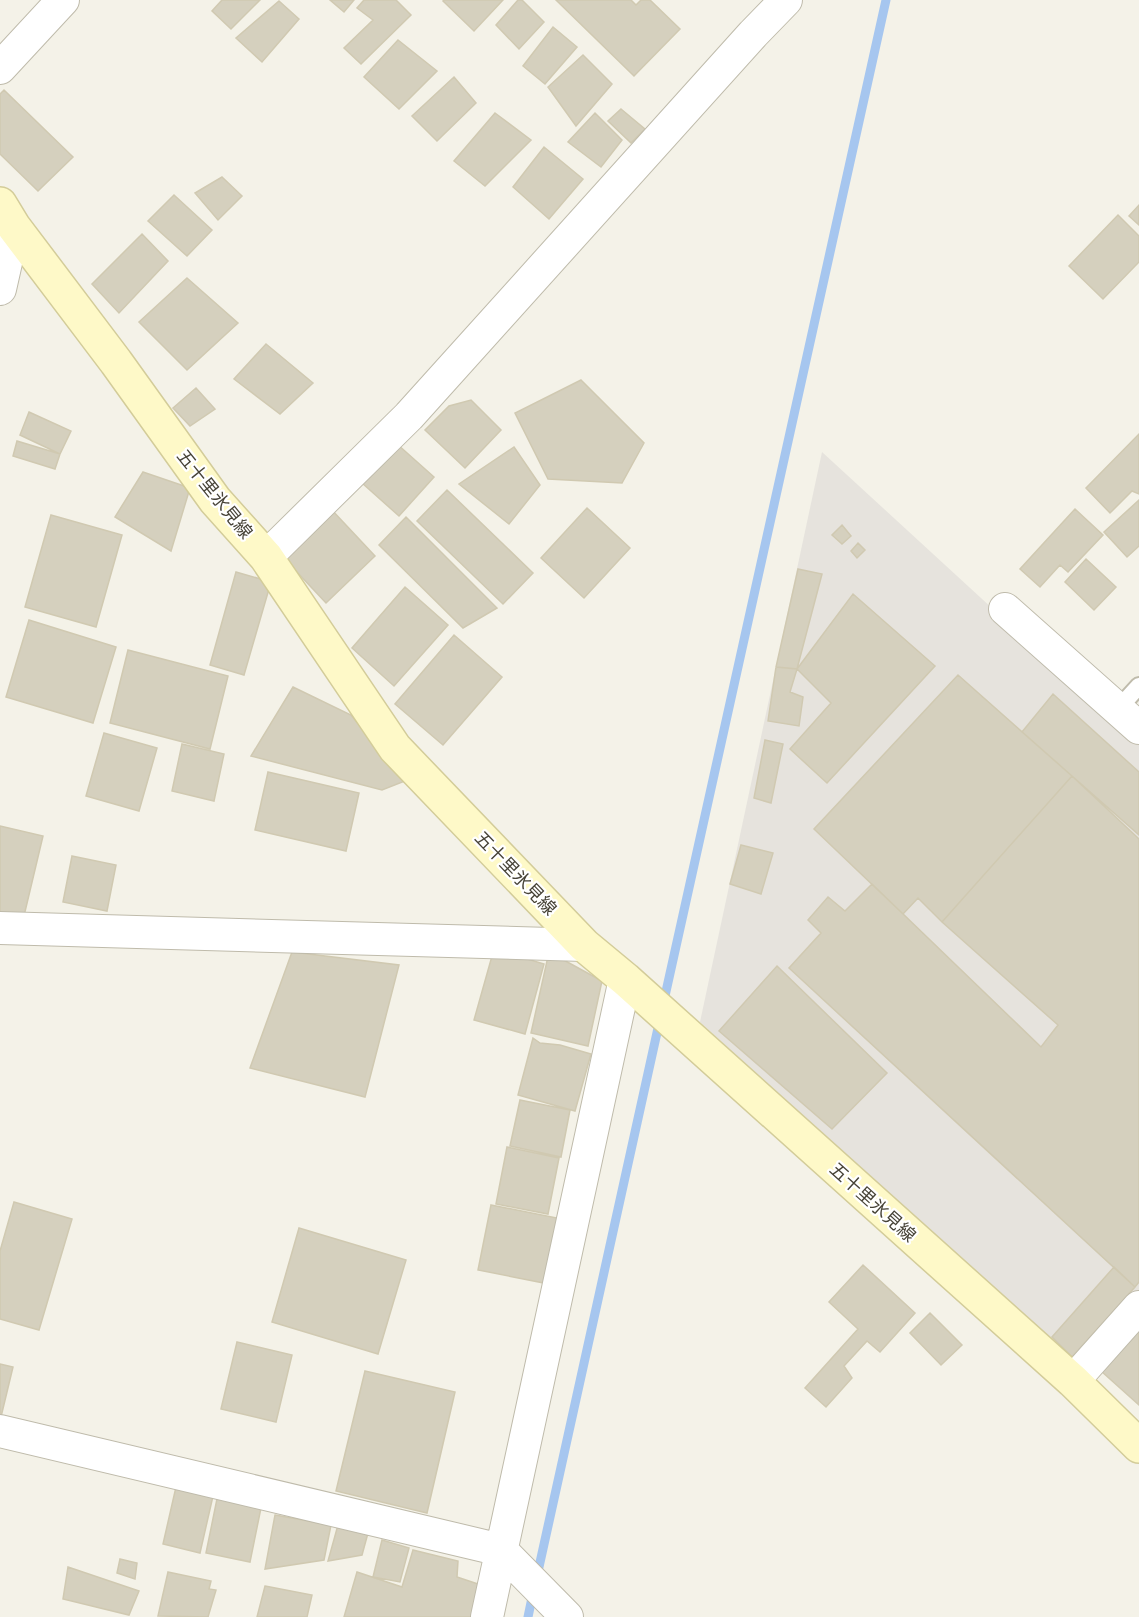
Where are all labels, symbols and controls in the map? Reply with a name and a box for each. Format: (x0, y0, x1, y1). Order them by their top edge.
street label: 五十里氷見線 (171, 444, 259, 544)
street label: 五十里氷見線 (469, 825, 563, 921)
street label: 五十里氷見線 (825, 1157, 921, 1247)

